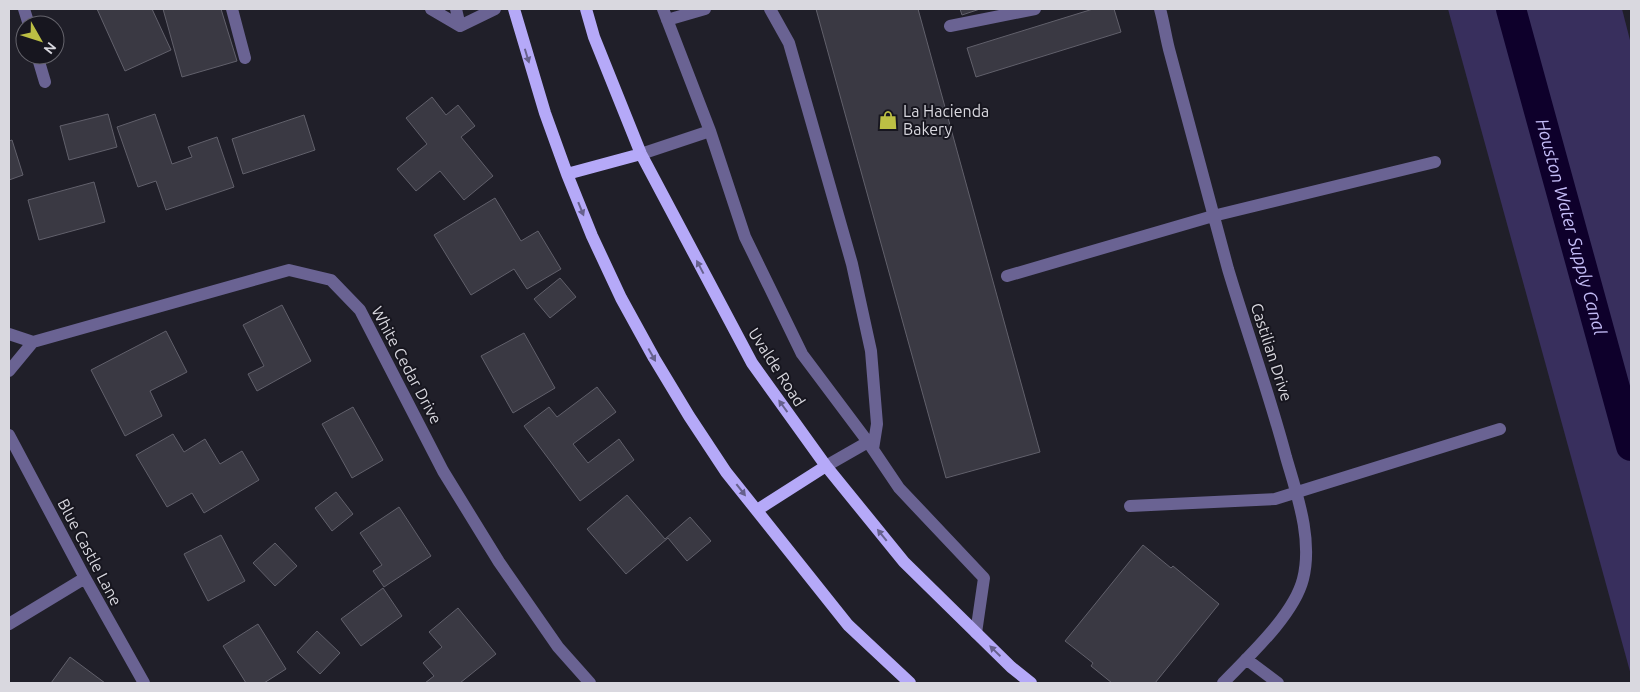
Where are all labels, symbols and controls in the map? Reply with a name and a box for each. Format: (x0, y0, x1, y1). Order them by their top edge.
north arrow (15, 15, 65, 65)
text: N (41, 39, 60, 57)
one-way arrow (523, 48, 531, 63)
place label: La Hacienda Bakery (903, 102, 989, 138)
shop icon: La Hacienda Bakery (877, 109, 899, 131)
water label: Houston Water Supply Canal (1533, 116, 1611, 337)
one-way arrow (577, 202, 585, 217)
one-way arrow (696, 259, 704, 274)
street label: Castilian Drive (1248, 301, 1296, 403)
street label: White Cedar Drive (368, 303, 446, 427)
street label: Uvalde Road (745, 324, 809, 410)
one-way arrow (648, 348, 656, 362)
one-way arrow (778, 399, 788, 413)
one-way arrow (736, 484, 747, 497)
street label: Blue Castle Lane (54, 496, 126, 608)
one-way arrow (876, 529, 887, 542)
one-way arrow (989, 645, 1001, 657)

